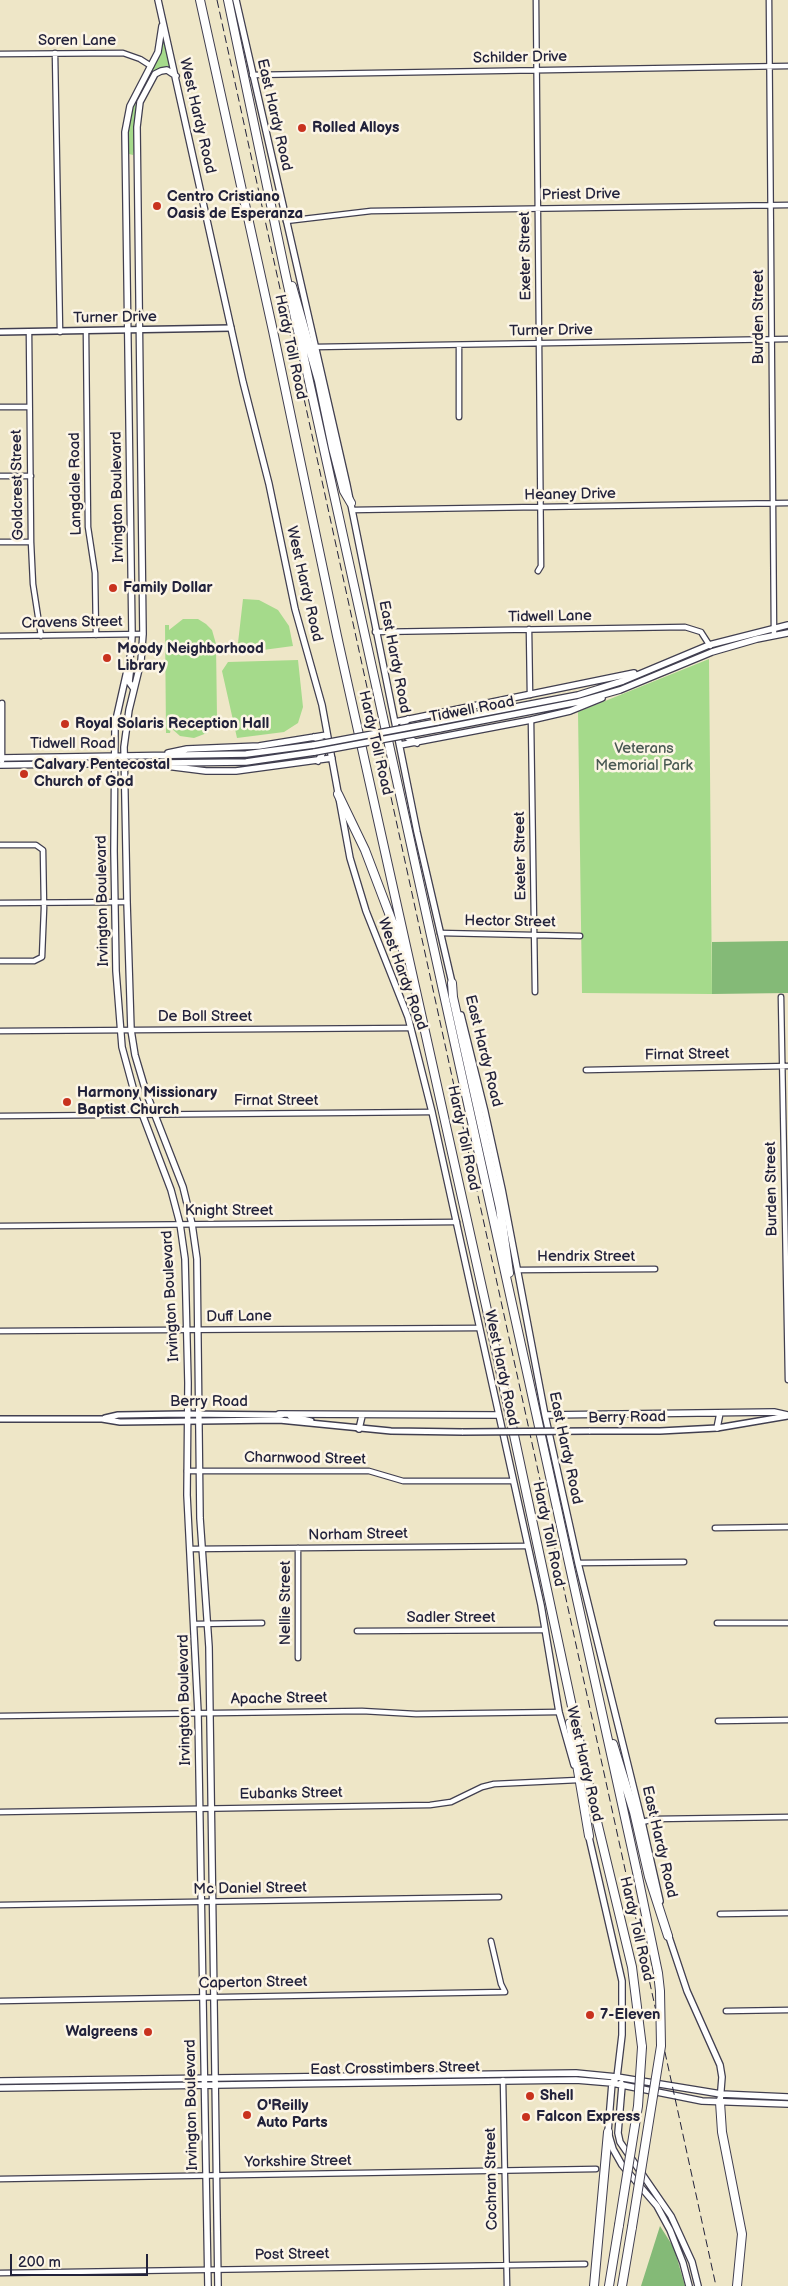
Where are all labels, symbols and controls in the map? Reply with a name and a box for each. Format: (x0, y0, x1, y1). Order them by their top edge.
street label: Soren Lane (38, 32, 116, 50)
street label: Schilder Drive (473, 48, 567, 68)
street label: West Hardy Road (175, 56, 219, 176)
street label: East Hardy Road (252, 57, 296, 173)
place label: Rolled Alloys (312, 119, 399, 137)
marker: Rolled Alloys (296, 122, 308, 134)
street label: Priest Drive (542, 185, 620, 205)
place label: Centro Cristiano Oasis de Esperanza (167, 188, 303, 223)
marker: Centro Cristiano Oasis de Esperanza (151, 200, 163, 212)
street label: Exeter Street (516, 211, 536, 301)
street label: Burden Street (750, 270, 768, 364)
street label: Hardy Toll Road (270, 293, 310, 401)
street label: Turner Drive (73, 308, 157, 328)
street label: Turner Drive (509, 321, 593, 341)
street label: Goldcrest Street (8, 429, 28, 541)
street label: Irvington Boulevard (108, 431, 128, 563)
street label: Langdale Road (66, 432, 86, 536)
street label: Heaney Drive (524, 485, 616, 505)
street label: West Hardy Road (282, 524, 326, 644)
place label: Family Dollar (123, 579, 213, 597)
marker: Family Dollar (107, 582, 119, 594)
street label: East Hardy Road (374, 599, 414, 715)
street label: Tidwell Lane (508, 607, 592, 627)
street label: Cravens Street (21, 613, 123, 633)
place label: Moody Neighborhood Library (117, 640, 264, 675)
marker: Moody Neighborhood Library (101, 652, 113, 664)
street label: Hardy Toll Road (354, 689, 396, 797)
street label: Tidwell Road (428, 693, 516, 727)
place label: Royal Solaris Reception Hall (75, 715, 269, 733)
marker: Royal Solaris Reception Hall (59, 718, 71, 730)
street label: Tidwell Road (30, 735, 116, 753)
park label: Veterans Memorial Park (595, 740, 693, 775)
place label: Calvary Pentecostal Church of God (34, 756, 170, 791)
marker: Calvary Pentecostal Church of God (18, 768, 30, 780)
street label: Exeter Street (511, 811, 531, 901)
street label: Irvington Boulevard (93, 835, 113, 967)
street label: Hector Street (464, 912, 556, 932)
street label: West Hardy Road (373, 915, 431, 1033)
street label: East Hardy Road (460, 993, 506, 1109)
street label: De Boll Street (158, 1008, 252, 1026)
street label: Firnat Street (645, 1045, 729, 1065)
place label: Harmony Missionary Baptist Church (77, 1084, 217, 1119)
street label: Hardy Toll Road (443, 1084, 483, 1192)
street label: Firnat Street (234, 1092, 318, 1110)
marker: Harmony Missionary Baptist Church (61, 1096, 73, 1108)
street label: Burden Street (762, 1141, 782, 1237)
street label: Knight Street (185, 1202, 273, 1220)
street label: Irvington Boulevard (159, 1230, 183, 1362)
street label: Hendrix Street (537, 1248, 635, 1266)
street label: Duff Lane (206, 1307, 272, 1327)
street label: West Hardy Road (480, 1308, 522, 1428)
street label: East Hardy Road (544, 1390, 586, 1506)
street label: Berry Road (170, 1393, 248, 1411)
street label: Berry Road (588, 1408, 666, 1428)
street label: Charnwood Street (244, 1449, 366, 1469)
street label: Hardy Toll Road (528, 1480, 568, 1588)
street label: Norham Street (308, 1525, 408, 1545)
street label: Nellie Street (277, 1561, 295, 1645)
street label: Sadler Street (407, 1609, 495, 1627)
street label: Irvington Boulevard (175, 1634, 195, 1766)
street label: Apache Street (230, 1689, 328, 1709)
street label: West Hardy Road (562, 1704, 606, 1824)
street label: Eubanks Street (239, 1784, 343, 1804)
street label: East Hardy Road (637, 1784, 681, 1900)
street label: Hardy Toll Road (615, 1875, 657, 1983)
street label: Mc Daniel Street (193, 1879, 307, 1899)
street label: Caperton Street (198, 1973, 308, 1993)
place label: 7-Eleven (600, 2006, 660, 2024)
marker: 7-Eleven (584, 2009, 596, 2021)
place label: Walgreens (65, 2023, 138, 2041)
marker: Walgreens (142, 2026, 154, 2038)
street label: Irvington Boulevard (182, 2039, 202, 2171)
street label: East Crosstimbers Street (310, 2059, 480, 2079)
place label: Shell (540, 2087, 573, 2105)
marker: Shell (524, 2090, 536, 2102)
place label: O'Reilly Auto Parts (257, 2097, 328, 2132)
place label: Falcon Express (536, 2108, 640, 2126)
marker: O'Reilly Auto Parts (241, 2109, 253, 2121)
marker: Falcon Express (520, 2111, 532, 2123)
street label: Cochran Street (482, 2127, 502, 2231)
street label: Yorkshire Street (244, 2152, 352, 2172)
scale bar (12, 2244, 150, 2276)
street label: Post Street (255, 2245, 329, 2265)
text: 200 m (18, 2253, 61, 2272)

